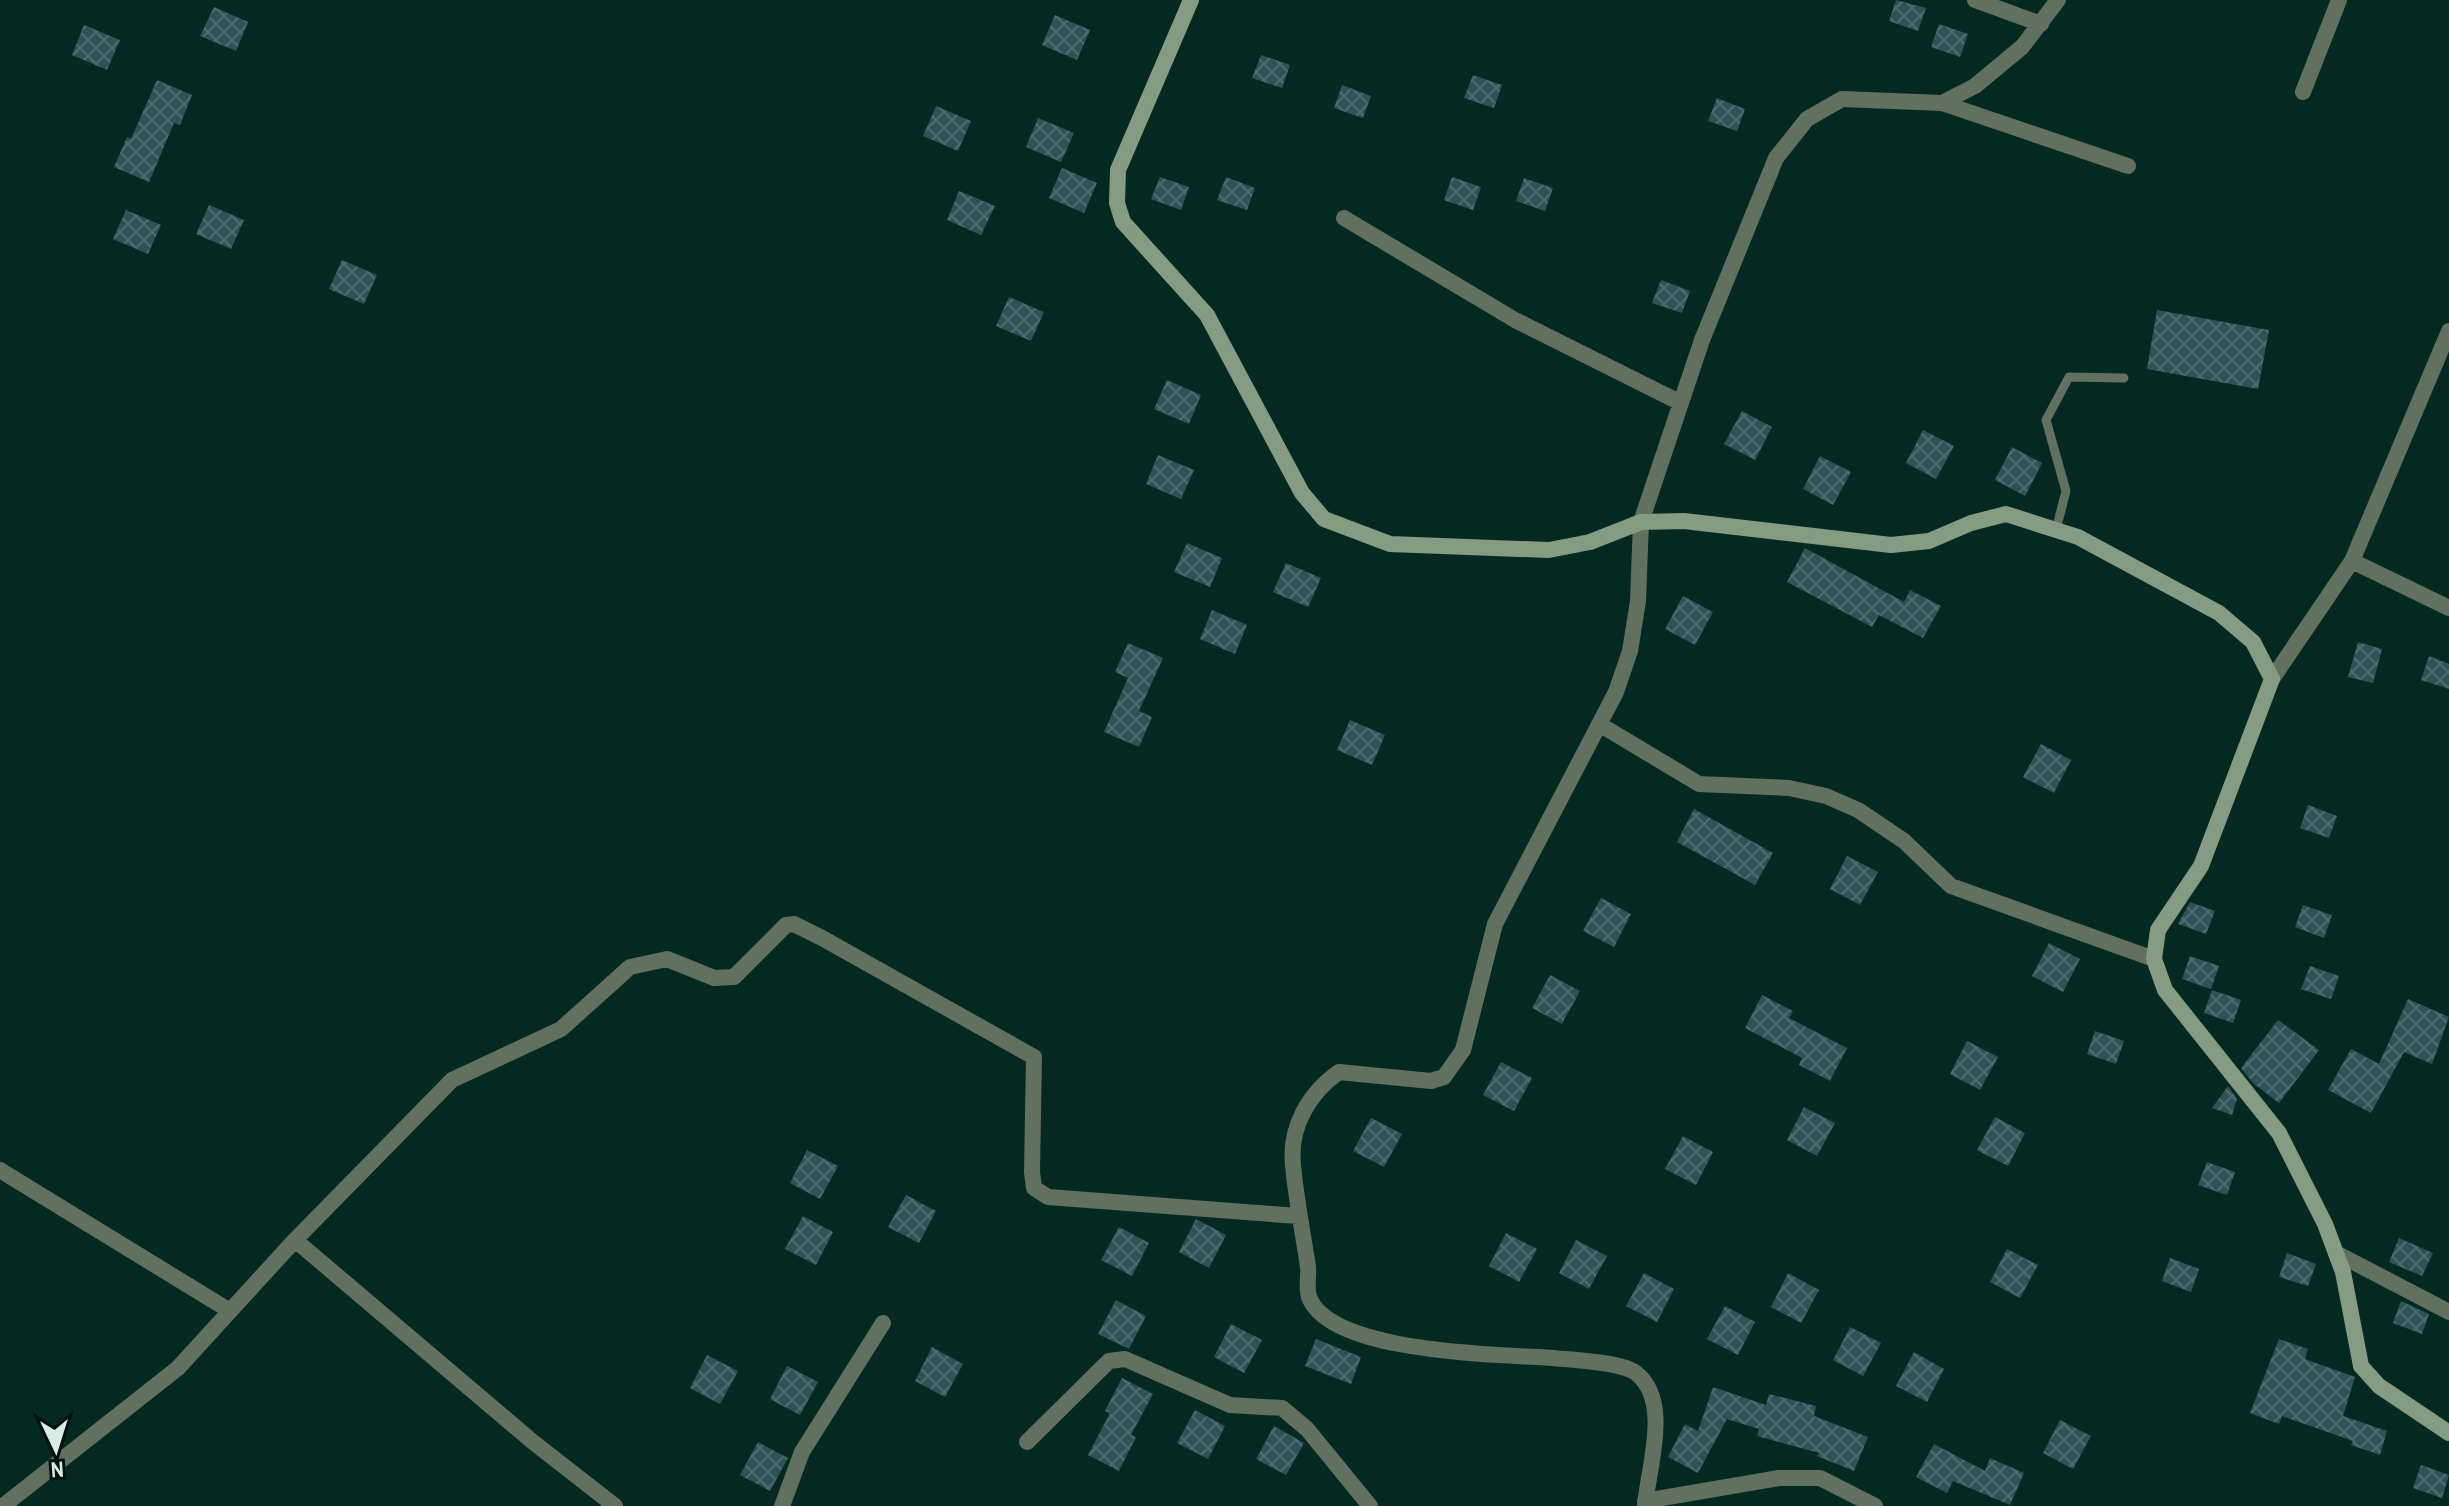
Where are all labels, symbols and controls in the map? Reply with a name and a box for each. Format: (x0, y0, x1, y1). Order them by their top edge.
north arrow (16, 1410, 96, 1490)
text: N (50, 1455, 65, 1485)

